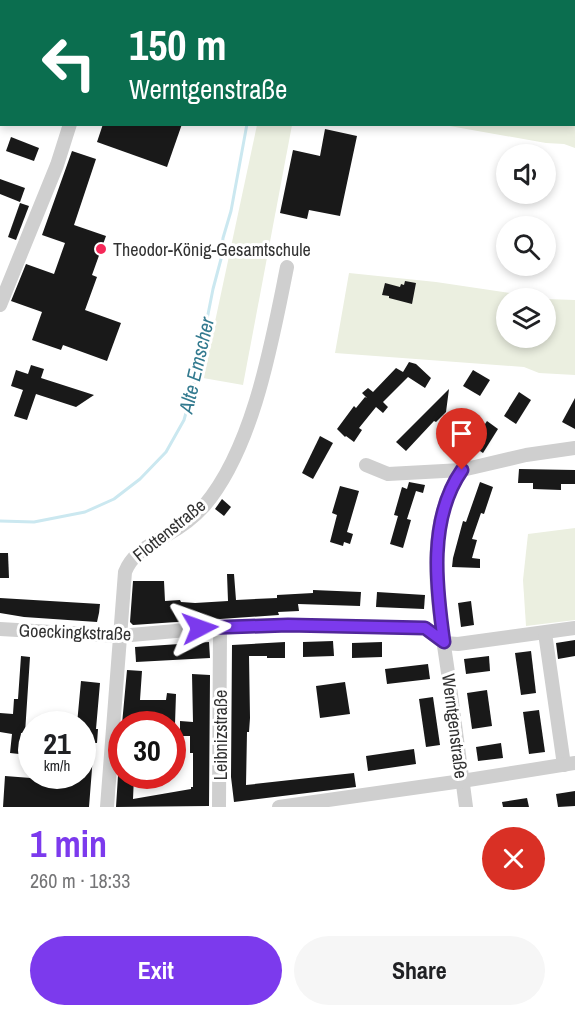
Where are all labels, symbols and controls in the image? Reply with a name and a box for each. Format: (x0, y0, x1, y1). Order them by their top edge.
text: 150 m (129, 17, 227, 73)
icon: left (30, 24, 108, 102)
text: Werntgenstraße (129, 71, 287, 107)
map controls (496, 144, 556, 348)
button: sound (496, 144, 556, 204)
button: search (496, 216, 556, 276)
place label: Theodor-König-Gesamtschule (113, 237, 311, 262)
marker: Theodor-König-Gesamtschule (94, 242, 108, 256)
button: layers (496, 288, 556, 348)
water label: Alte Emscher (172, 314, 220, 417)
pin (436, 408, 487, 470)
icon: arrive (445, 417, 478, 450)
street label: Flottenstraße (127, 493, 211, 567)
position arrow (168, 596, 232, 660)
street label: Goeckingkstraße (18, 618, 132, 646)
street label: Werntgenstraße (436, 672, 474, 780)
street label: Leibnizstraße (208, 690, 233, 780)
speed limit sign: 30 (108, 711, 186, 789)
text: 21 (43, 723, 71, 763)
text: km/h (44, 755, 70, 776)
text: 1 min (30, 820, 107, 868)
button: close (482, 827, 545, 890)
text: 260 m · 18:33 (30, 867, 130, 894)
button: Exit (30, 936, 282, 1005)
button: Share (294, 936, 545, 1005)

